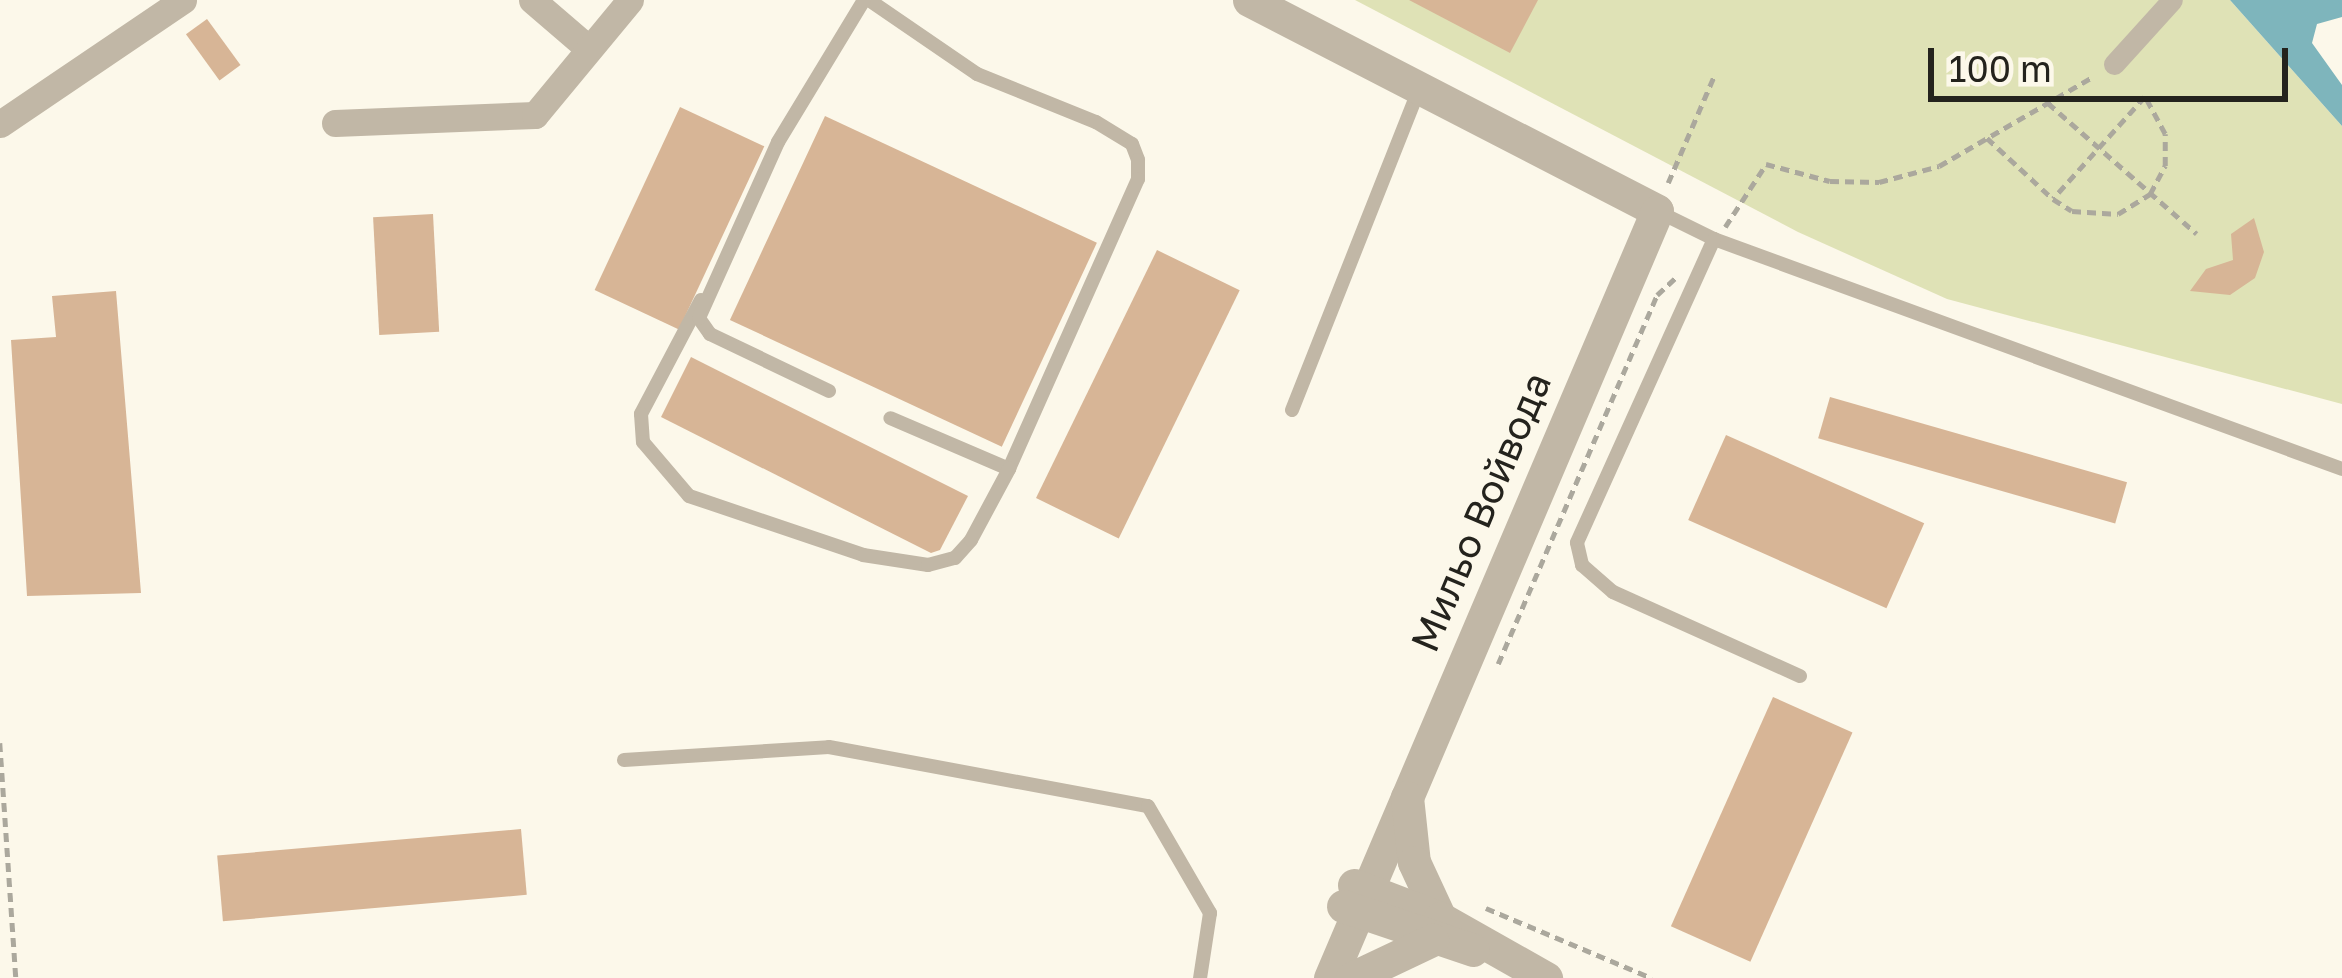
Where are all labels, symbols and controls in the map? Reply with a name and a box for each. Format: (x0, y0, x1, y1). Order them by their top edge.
scale bar (1934, 24, 2294, 98)
text: 100 m (1949, 47, 2052, 90)
street label: Мильо Войвода (1401, 365, 1561, 659)

